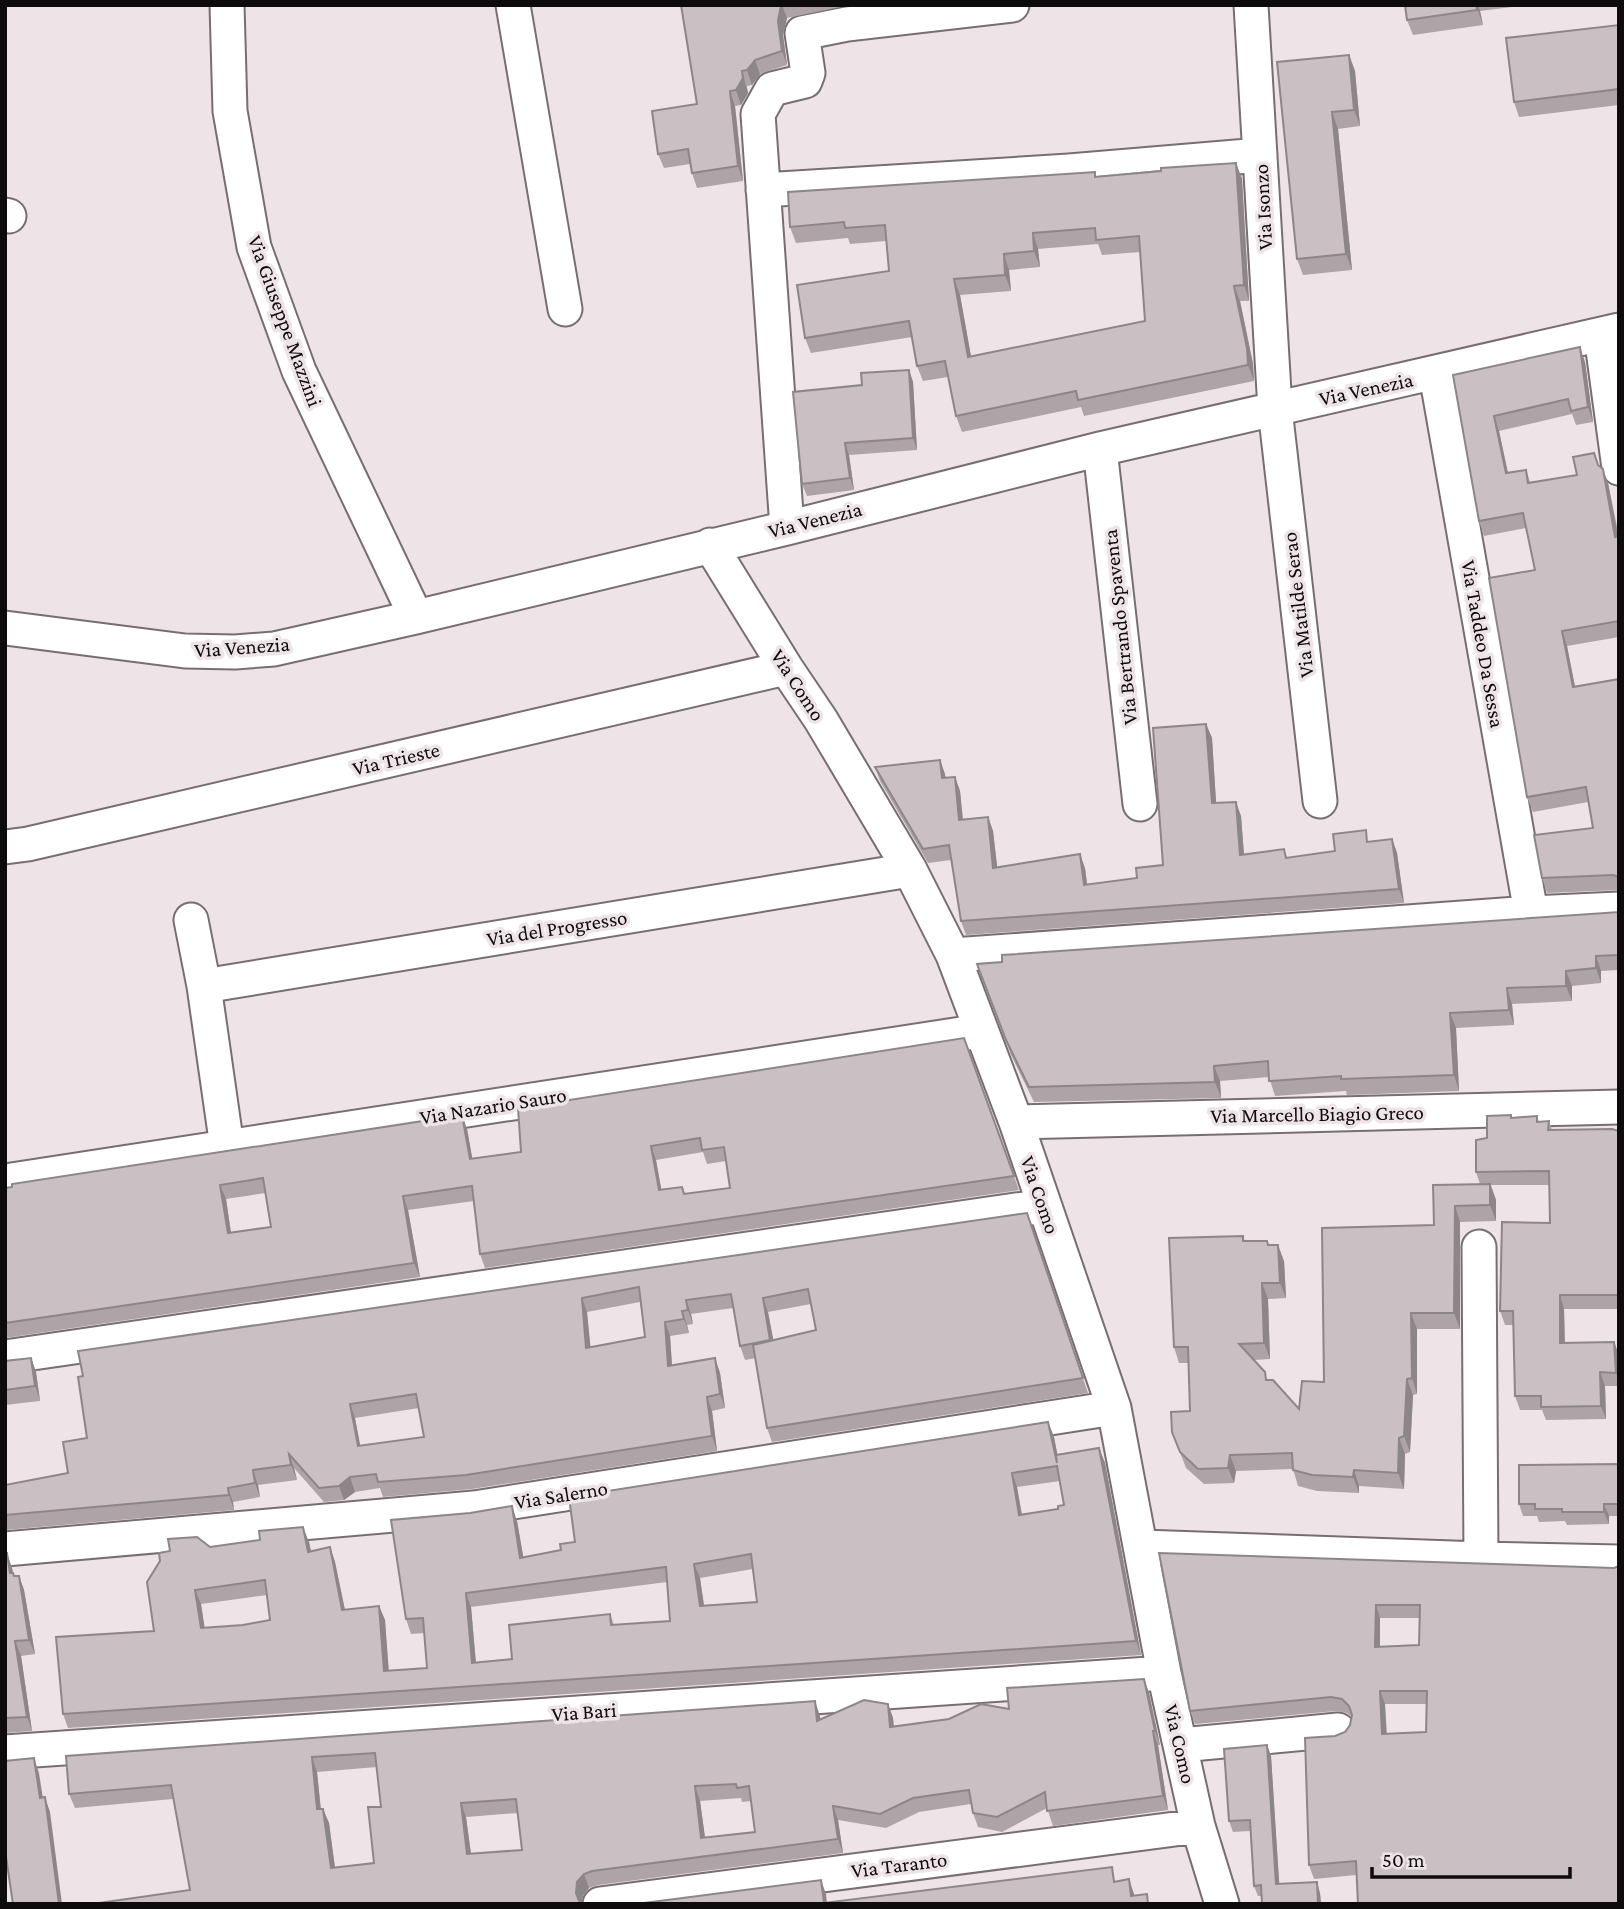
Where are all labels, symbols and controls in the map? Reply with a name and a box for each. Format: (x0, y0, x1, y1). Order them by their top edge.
street label: Via Isonzo (1249, 163, 1277, 251)
street label: Via Giuseppe Mazzini (243, 232, 327, 410)
street label: Via Venezia (1317, 367, 1416, 411)
street label: Via Venezia (766, 497, 865, 543)
street label: Via Bertrando Spaventa (1098, 528, 1142, 726)
street label: Via Matilde Serao (1277, 531, 1319, 679)
street label: Via Taddeo Da Sessa (1456, 558, 1510, 730)
street label: Via Venezia (193, 632, 291, 662)
street label: Via Como (766, 645, 830, 725)
street label: Via Trieste (350, 737, 442, 781)
street label: Via del Progresso (485, 905, 629, 951)
street label: Via Nazario Sauro (418, 1083, 568, 1129)
street label: Via Marcello Biagio Greco (1210, 1100, 1424, 1128)
street label: Via Como (1015, 1153, 1065, 1237)
street label: Via Salerno (513, 1476, 609, 1514)
street label: Via Bari (551, 1698, 618, 1726)
street label: Via Como (1159, 1702, 1201, 1786)
scale bar (1372, 1836, 1570, 1880)
street label: Via Taranto (850, 1847, 948, 1883)
text: 50 m (1382, 1848, 1425, 1872)

